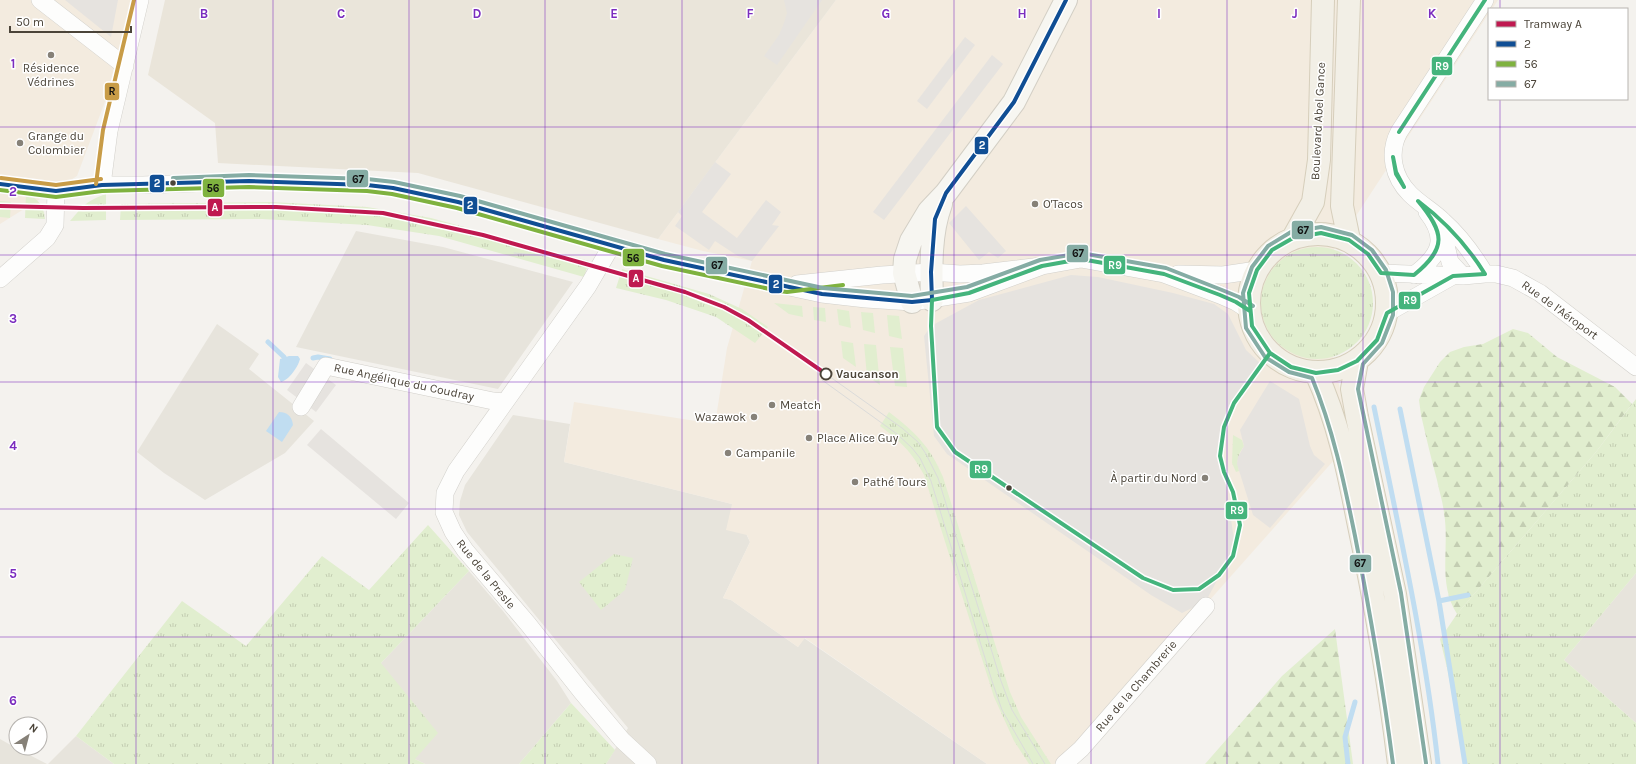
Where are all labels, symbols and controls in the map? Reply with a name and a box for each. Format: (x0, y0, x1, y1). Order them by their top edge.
text: B (200, 6, 208, 21)
text: C (337, 6, 345, 21)
text: D (473, 6, 482, 21)
text: E (610, 6, 618, 21)
text: F (746, 6, 754, 21)
text: G (882, 6, 890, 21)
text: H (1017, 6, 1027, 21)
text: I (1157, 6, 1161, 21)
text: J (1292, 6, 1298, 21)
text: K (1428, 6, 1437, 21)
scale bar (10, 8, 131, 34)
legend (1488, 8, 1628, 100)
text: 50 m (16, 15, 44, 29)
text: Tramway A (1524, 17, 1582, 31)
text: 2 (1524, 37, 1531, 51)
marker: Résidence Védrines (46, 50, 56, 60)
text: 1 (11, 56, 15, 71)
line badge: R9 (1431, 56, 1453, 76)
text: 56 (1524, 57, 1538, 71)
text: R9 (1435, 60, 1449, 73)
place label: Résidence Védrines (23, 61, 79, 89)
street label: Boulevard Abel Gance (1308, 62, 1328, 180)
text: 67 (1524, 77, 1537, 91)
line badge: R (104, 82, 120, 101)
text: R (108, 85, 116, 98)
place label: Grange du Colombier (28, 129, 85, 157)
line badge: 2 (974, 136, 989, 155)
marker: Grange du Colombier (15, 138, 25, 148)
text: 2 (979, 139, 986, 152)
line badge: 67 (346, 169, 369, 188)
text: 67 (352, 173, 365, 186)
line badge: 2 (149, 174, 165, 193)
text: 2 (154, 177, 161, 190)
unlabelled marker (168, 178, 178, 188)
line badge: 56 (202, 178, 225, 198)
text: 56 (206, 182, 220, 195)
text: 2 (9, 184, 17, 199)
line badge: 2 (463, 196, 478, 215)
place label: O'Tacos (1043, 197, 1083, 211)
line badge: A (207, 198, 223, 217)
text: 2 (467, 199, 474, 212)
marker: O'Tacos (1030, 199, 1040, 209)
text: A (212, 201, 219, 214)
line badge: 67 (1291, 220, 1314, 240)
text: 67 (1297, 224, 1310, 237)
line badge: 67 (1066, 244, 1089, 263)
text: 67 (1072, 247, 1085, 260)
line badge: 56 (622, 248, 645, 267)
text: 56 (626, 252, 640, 265)
line badge: R9 (1103, 255, 1126, 275)
line badge: 67 (705, 256, 728, 275)
text: 67 (711, 259, 724, 272)
text: R9 (1108, 259, 1122, 272)
line badge: A (628, 269, 644, 288)
text: A (633, 272, 640, 285)
line badge: 2 (768, 274, 783, 294)
text: 2 (773, 278, 780, 291)
street label: Rue de l'Aéroport (1519, 278, 1601, 343)
line badge: R9 (1398, 291, 1421, 310)
text: R9 (1403, 294, 1417, 307)
text: 3 (9, 311, 17, 326)
street label: Rue Angélique du Coudray (333, 360, 476, 404)
marker: Vaucanson (819, 367, 833, 381)
place label: Vaucanson (836, 367, 899, 381)
place label: Meatch (780, 398, 821, 412)
marker: Meatch (767, 400, 777, 410)
place label: Wazawok (695, 410, 746, 424)
marker: Wazawok (749, 412, 759, 422)
place label: Place Alice Guy (817, 431, 899, 445)
marker: Place Alice Guy (804, 433, 814, 443)
text: 4 (9, 438, 17, 453)
place label: Campanile (736, 446, 795, 460)
marker: Campanile (723, 448, 733, 458)
line badge: R9 (969, 460, 992, 479)
text: R9 (974, 463, 988, 476)
place label: À partir du Nord (1111, 470, 1197, 485)
marker: À partir du Nord (1200, 473, 1210, 483)
place label: Pathé Tours (863, 475, 927, 489)
marker: Pathé Tours (850, 477, 860, 487)
unlabelled marker (1004, 483, 1014, 493)
line badge: R9 (1225, 501, 1248, 520)
text: R9 (1230, 504, 1244, 517)
street label: Rue de la Presle (454, 536, 518, 612)
line badge: 67 (1349, 554, 1372, 573)
text: 67 (1354, 557, 1367, 570)
text: 5 (9, 566, 17, 581)
street label: Rue de la Chambrerie (1092, 637, 1180, 735)
text: 6 (9, 693, 17, 708)
north arrow (8, 716, 48, 756)
text: N (27, 721, 41, 736)

